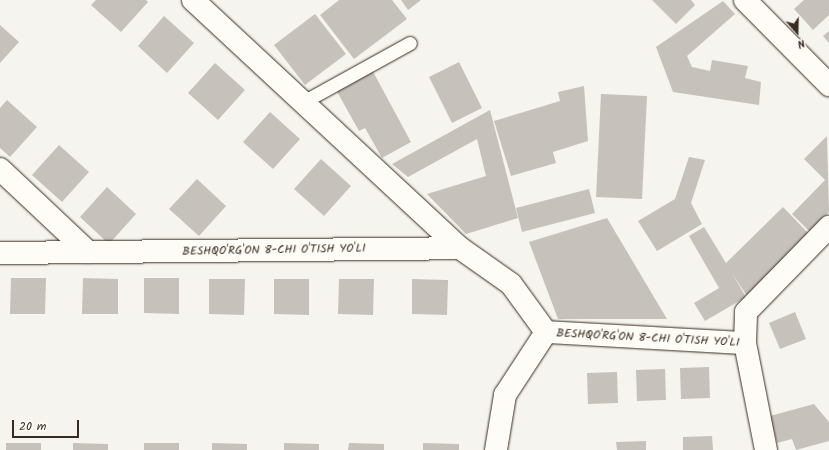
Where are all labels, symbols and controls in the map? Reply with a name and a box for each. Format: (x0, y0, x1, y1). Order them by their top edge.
north arrow (777, 12, 817, 52)
text: N (795, 34, 807, 53)
street label: BESHQO'RG'ON 8-CHI O'TISH YO'LI (182, 241, 366, 259)
street label: BESHQO'RG'ON 8-CHI O'TISH YO'LI (556, 326, 740, 350)
scale bar (14, 412, 81, 438)
text: 20 m (19, 417, 46, 436)

